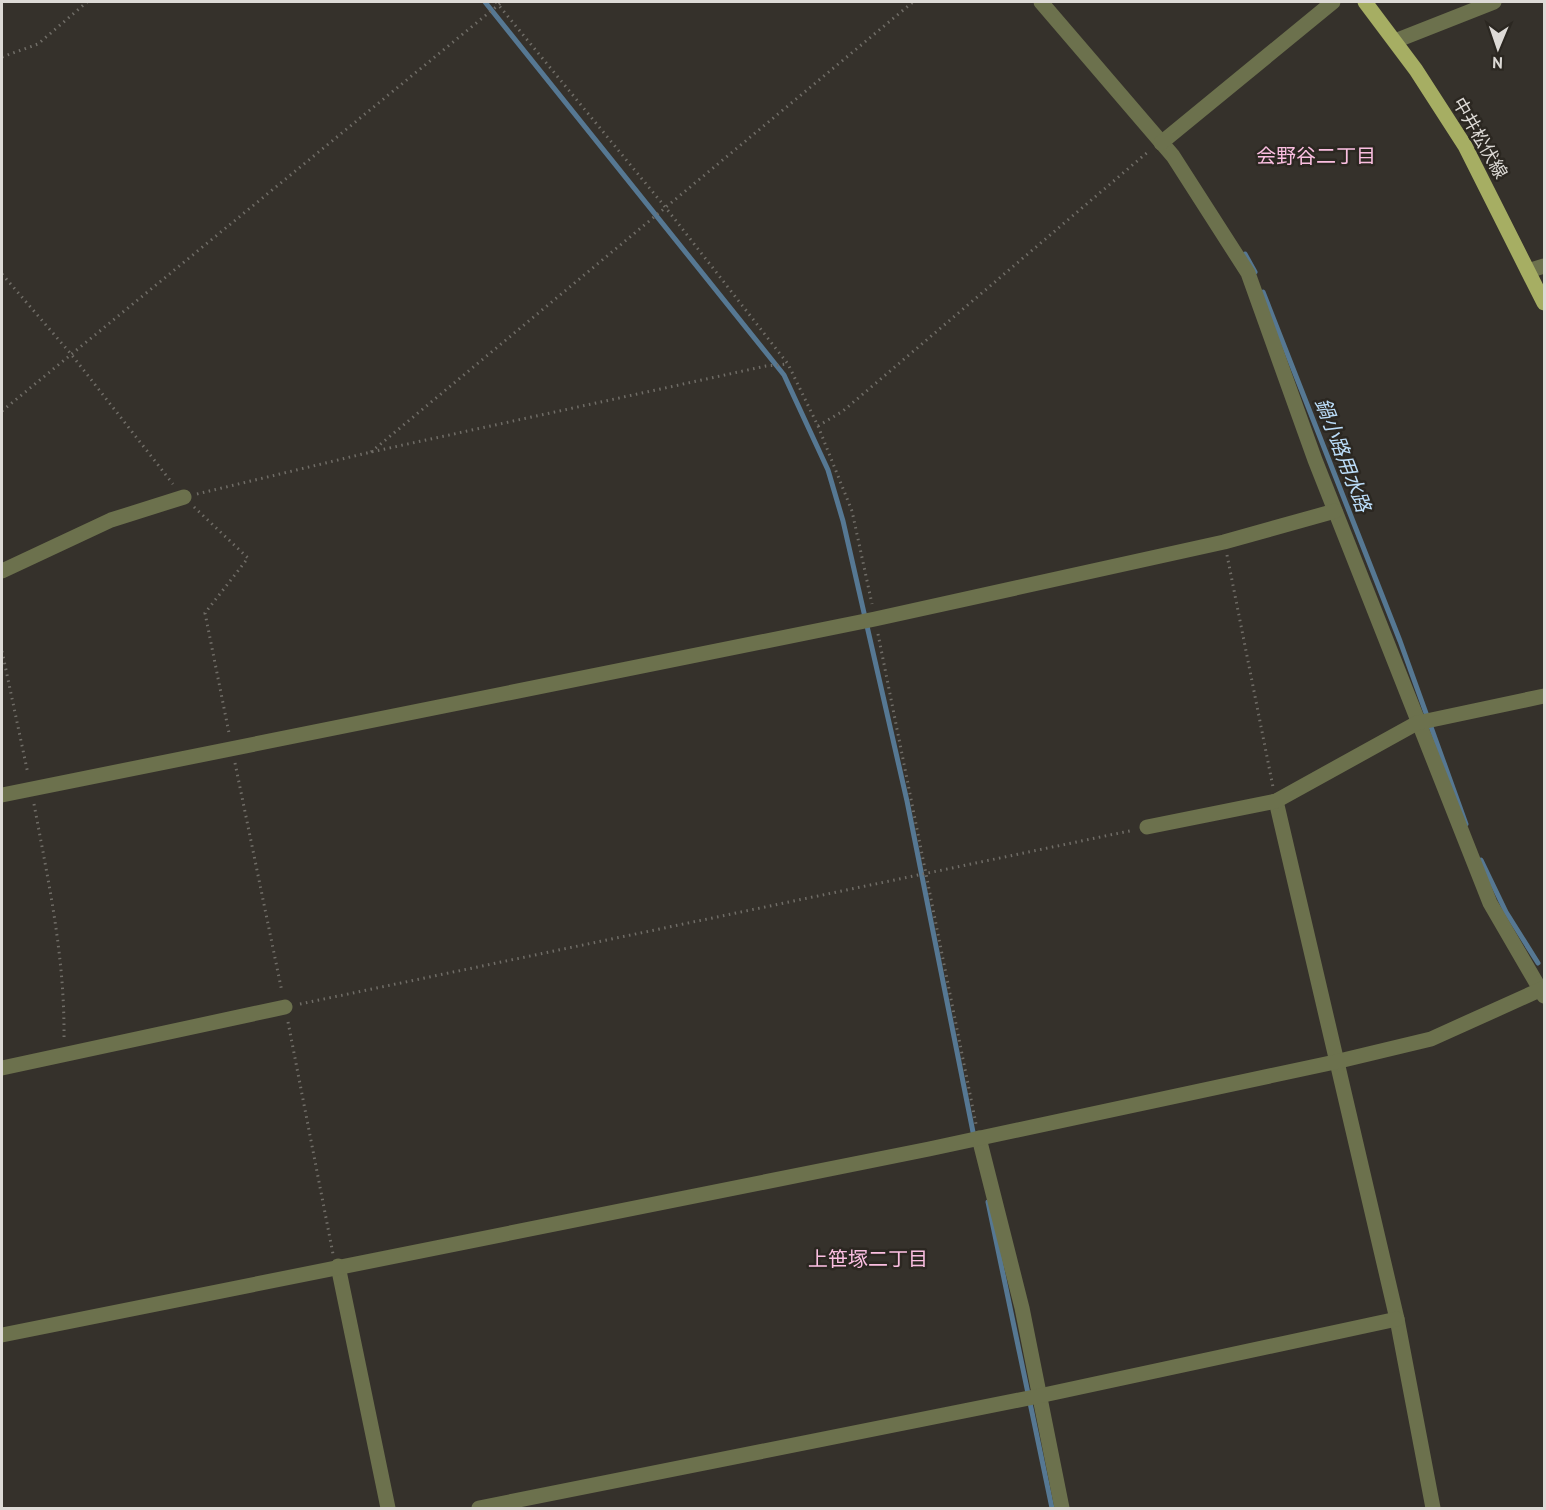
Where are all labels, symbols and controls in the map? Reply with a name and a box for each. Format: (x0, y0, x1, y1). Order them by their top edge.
north arrow (1468, 18, 1528, 78)
text: N (1492, 53, 1503, 73)
street label: 中井松伏線 (1448, 93, 1513, 182)
district label: 会野谷二丁目 (1256, 143, 1376, 169)
water label: 鍋小路用水路 (1309, 394, 1377, 518)
district label: 上笹塚二丁目 (808, 1246, 928, 1272)

